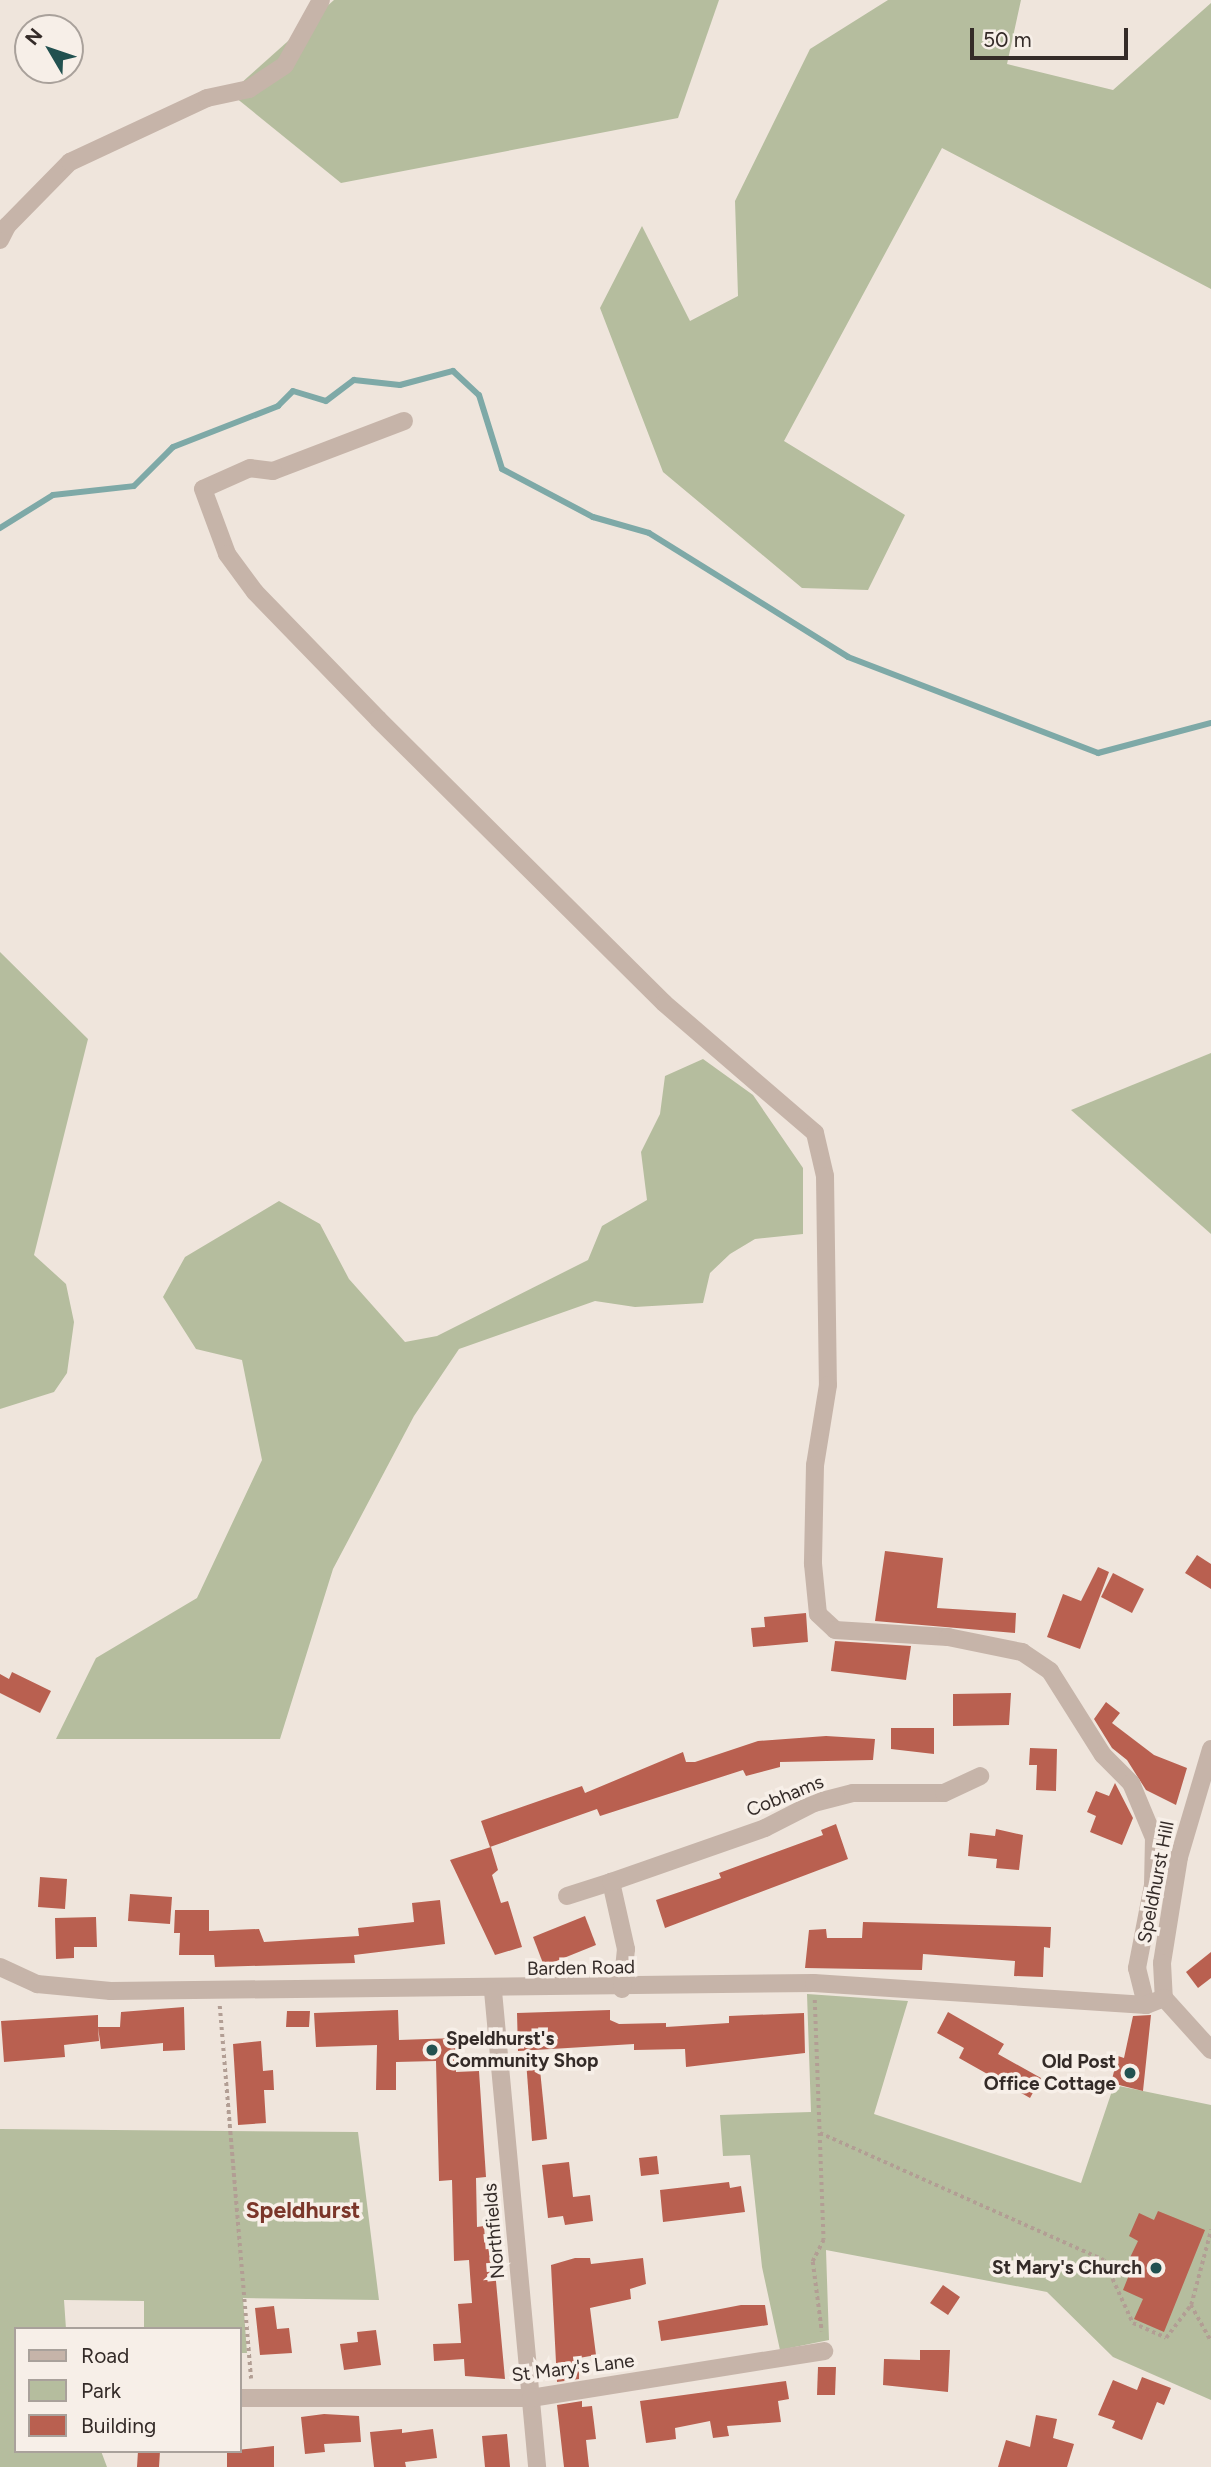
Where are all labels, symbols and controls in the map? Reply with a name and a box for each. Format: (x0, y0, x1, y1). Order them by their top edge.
north arrow (14, 14, 84, 84)
scale bar (973, 14, 1130, 58)
text: N (20, 24, 47, 50)
text: 50 m (983, 27, 1032, 52)
street label: Cobhams (743, 1770, 827, 1822)
street label: Speldhurst Hill (1133, 1819, 1179, 1945)
street label: Barden Road (527, 1956, 635, 1980)
place label: Speldhurst's Community Shop (446, 2028, 598, 2072)
marker: Speldhurst's Community Shop (424, 2042, 440, 2058)
place label: Old Post Office Cottage (984, 2051, 1116, 2095)
marker: Old Post Office Cottage (1122, 2065, 1138, 2081)
street label: Northfields (478, 2182, 510, 2280)
district label: Speldhurst (246, 2196, 360, 2224)
place label: St Mary's Church (992, 2257, 1142, 2279)
marker: St Mary's Church (1148, 2260, 1164, 2276)
legend (14, 2327, 242, 2453)
text: Road (81, 2343, 129, 2368)
street label: St Mary's Lane (510, 2349, 636, 2387)
text: Park (81, 2378, 121, 2403)
text: Building (81, 2413, 156, 2438)

